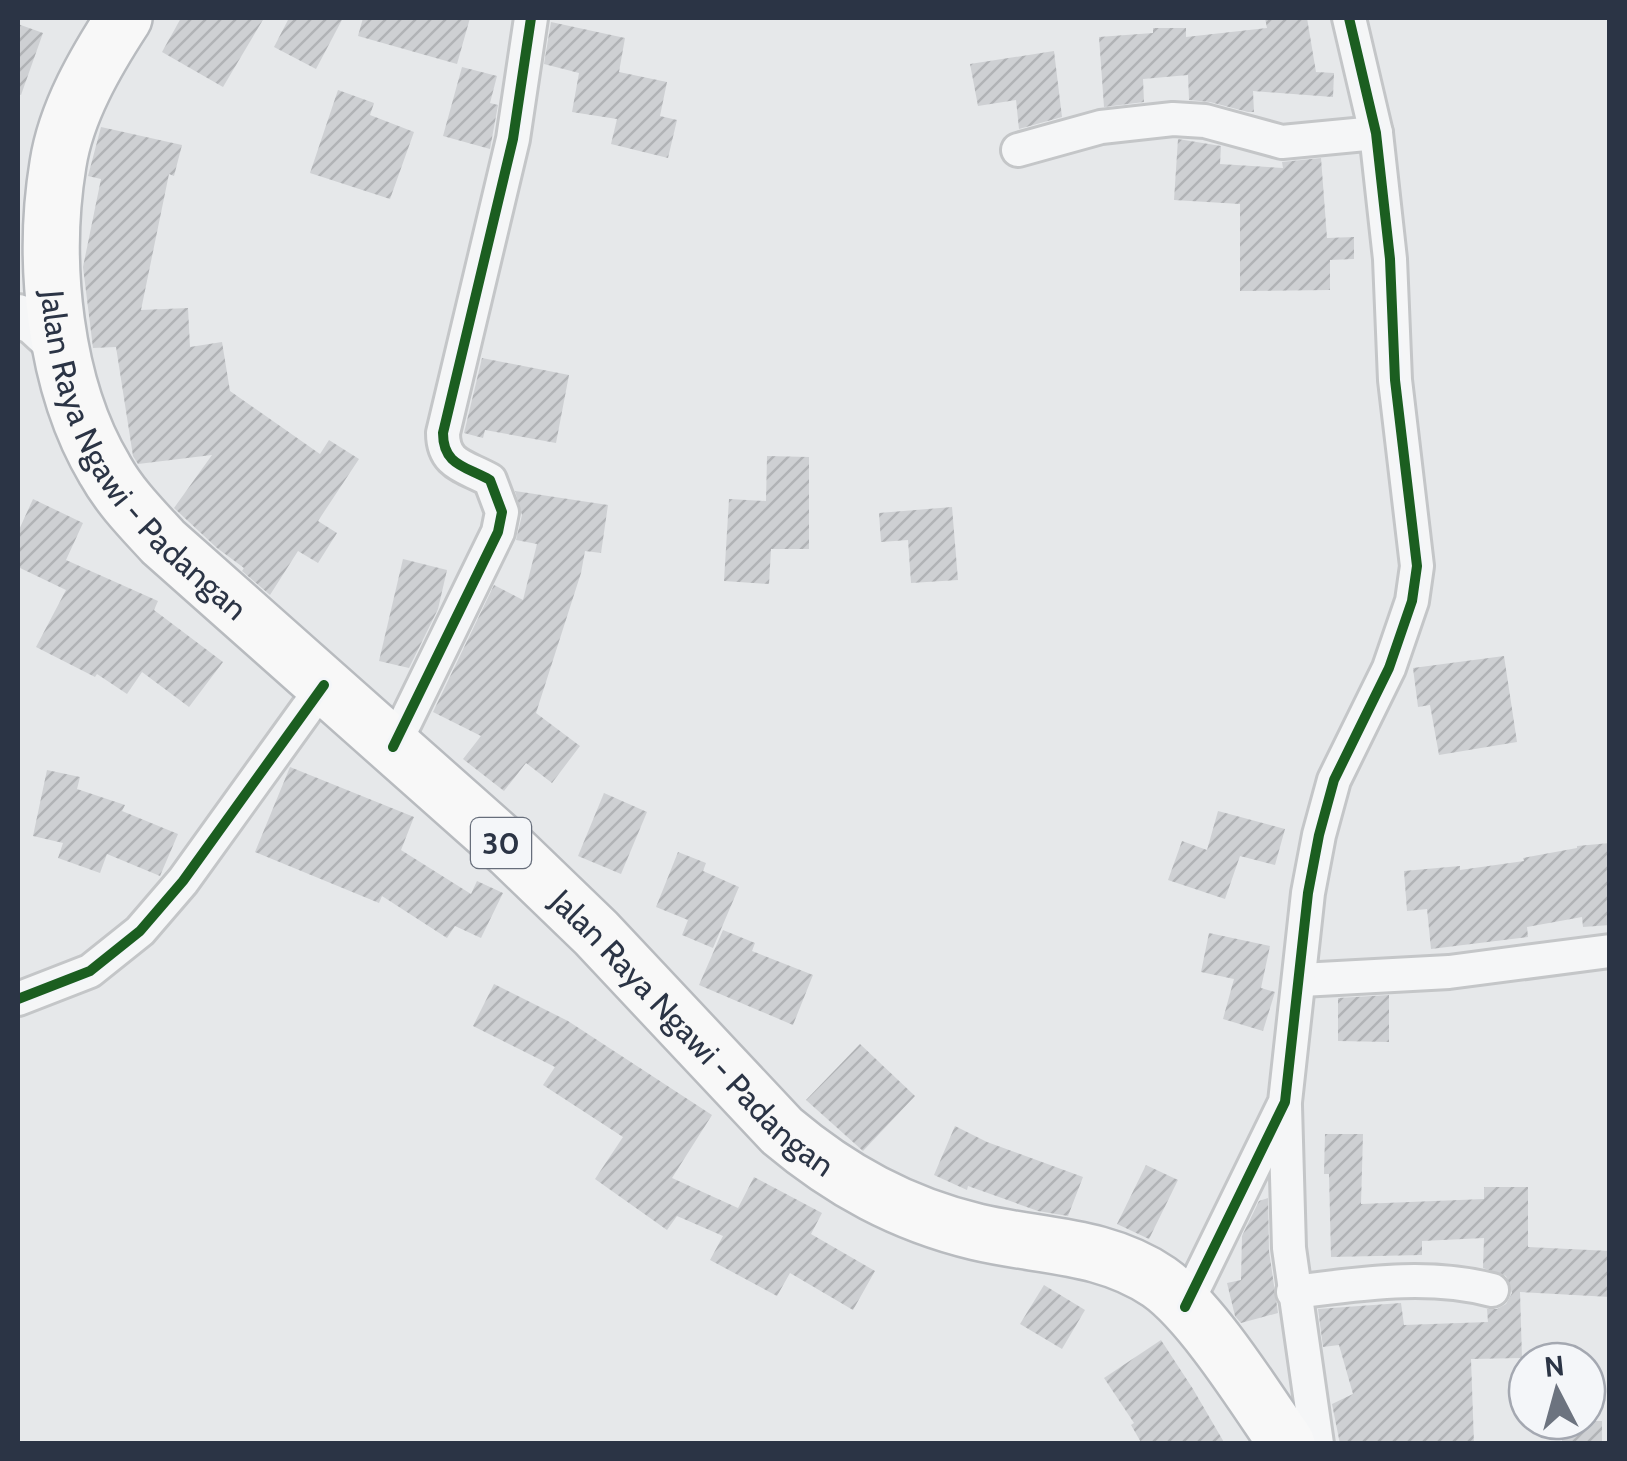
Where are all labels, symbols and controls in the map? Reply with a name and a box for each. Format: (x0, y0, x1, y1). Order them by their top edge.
street label: Jalan Raya Ngawi - Padangan (33, 288, 256, 627)
road number: 30 (471, 818, 531, 868)
street label: Jalan Raya Ngawi - Padangan (542, 880, 842, 1184)
north arrow (1507, 1341, 1607, 1441)
text: N (1543, 1348, 1566, 1384)

